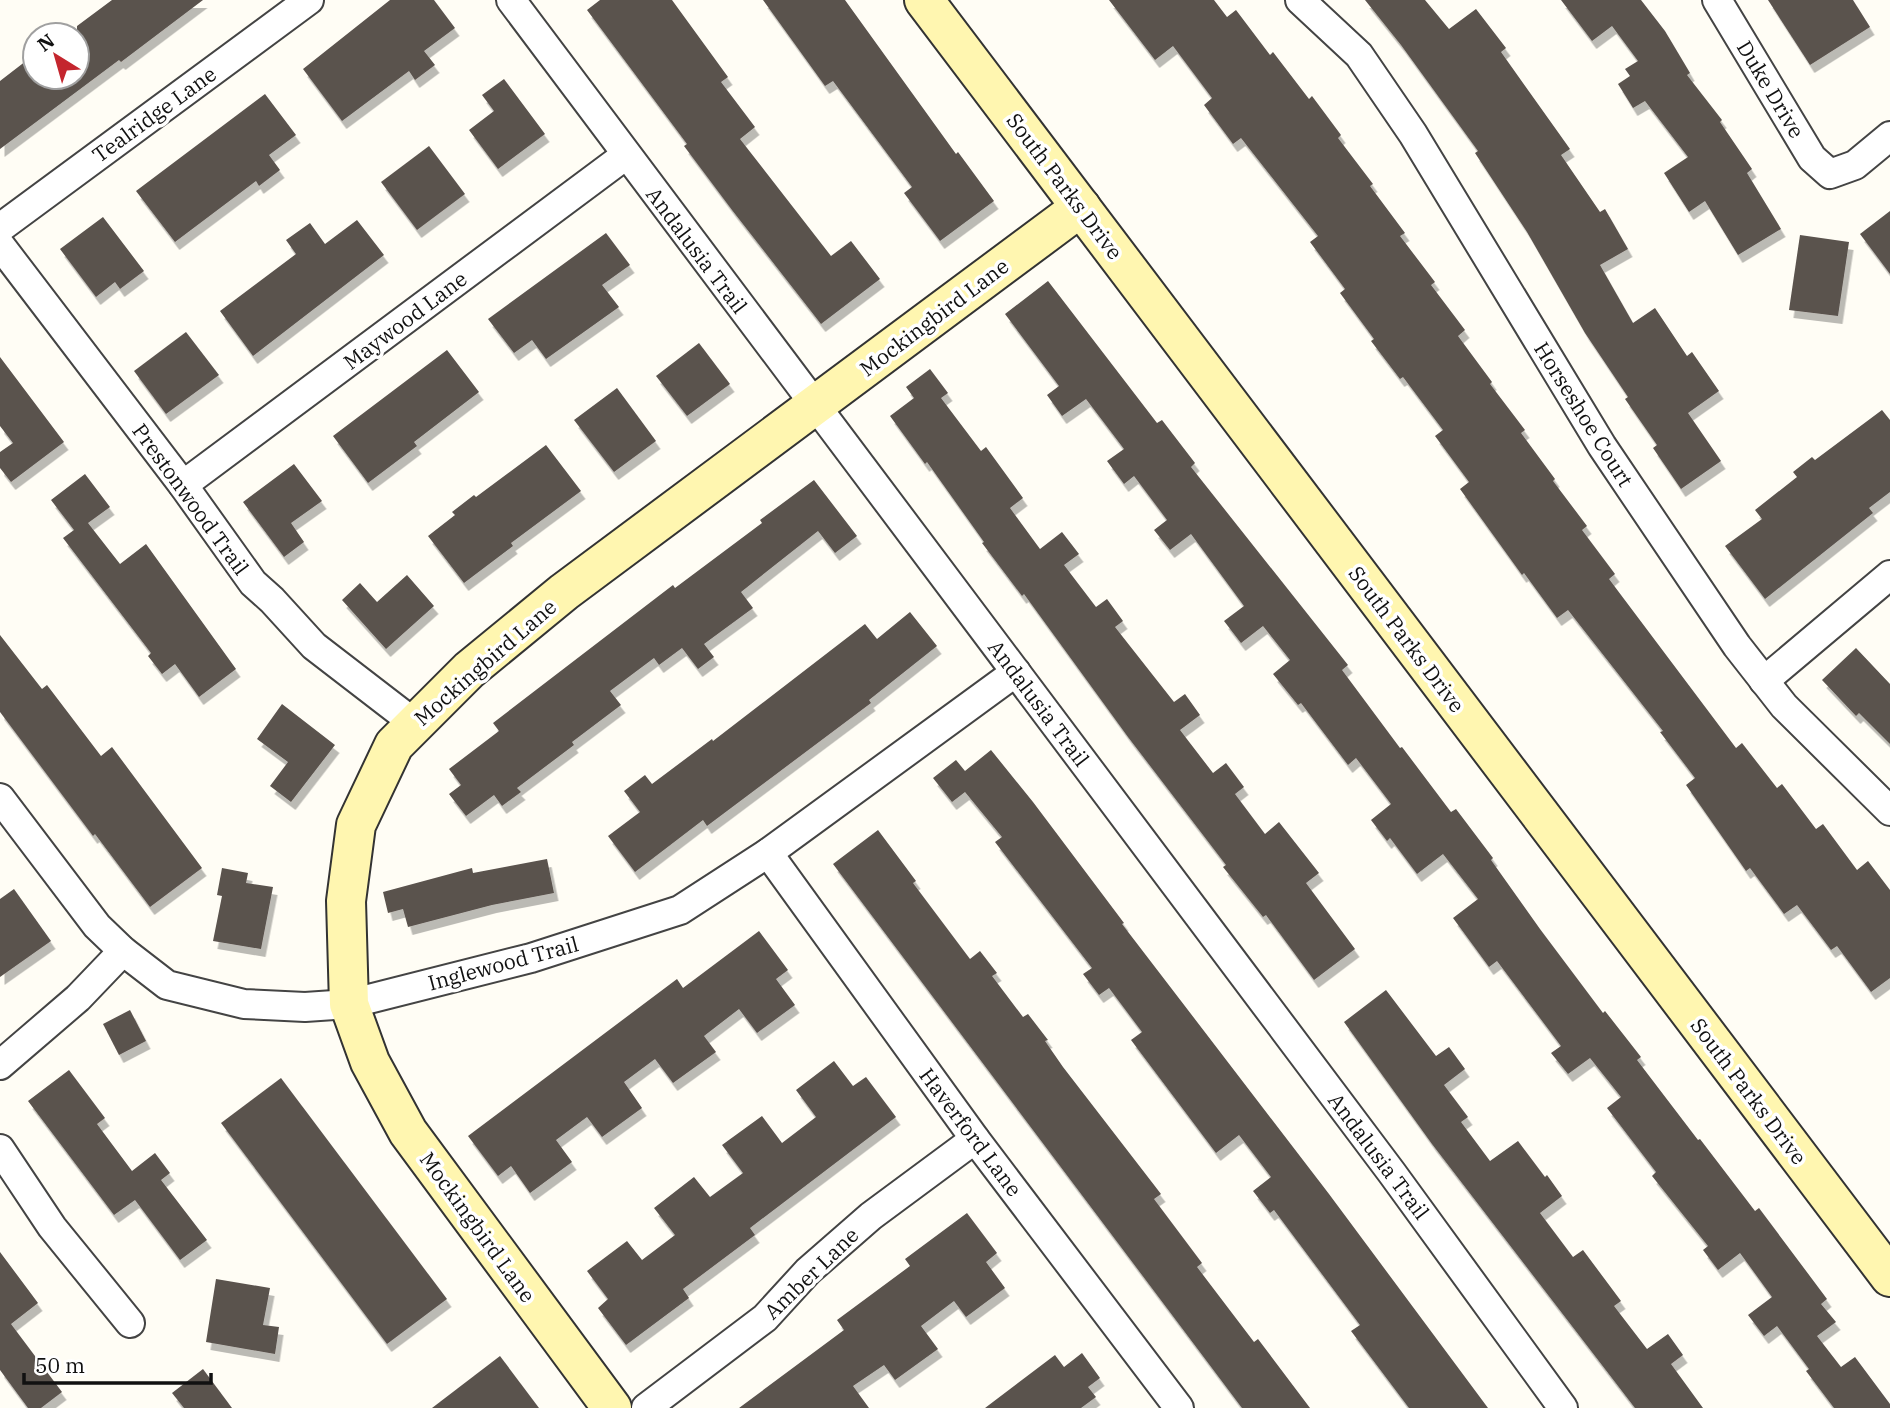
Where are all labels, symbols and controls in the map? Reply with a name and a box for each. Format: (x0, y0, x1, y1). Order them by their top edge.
north arrow (21, 21, 91, 91)
text: N (33, 28, 59, 57)
street label: Duke Drive (1731, 35, 1811, 143)
street label: Tealridge Lane (86, 60, 222, 168)
street label: South Parks Drive (1001, 107, 1129, 265)
street label: Andalusia Trail (640, 181, 754, 319)
street label: Mockingbird Lane (854, 252, 1014, 382)
street label: Maywood Lane (338, 264, 472, 376)
street label: Horseshoe Court (1528, 336, 1640, 492)
street label: Prestonwood Trail (126, 418, 256, 580)
street label: South Parks Drive (1343, 560, 1471, 718)
street label: Mockingbird Lane (408, 593, 562, 731)
street label: Andalusia Trail (982, 634, 1096, 772)
street label: Inglewood Trail (425, 929, 581, 997)
street label: South Parks Drive (1685, 1012, 1813, 1170)
street label: Haverford Lane (913, 1062, 1029, 1202)
street label: Andalusia Trail (1322, 1087, 1436, 1225)
street label: Mockingbird Lane (414, 1146, 542, 1308)
street label: Amber Lane (758, 1221, 864, 1325)
scale bar (24, 1342, 212, 1386)
text: 50 m (35, 1351, 85, 1379)

